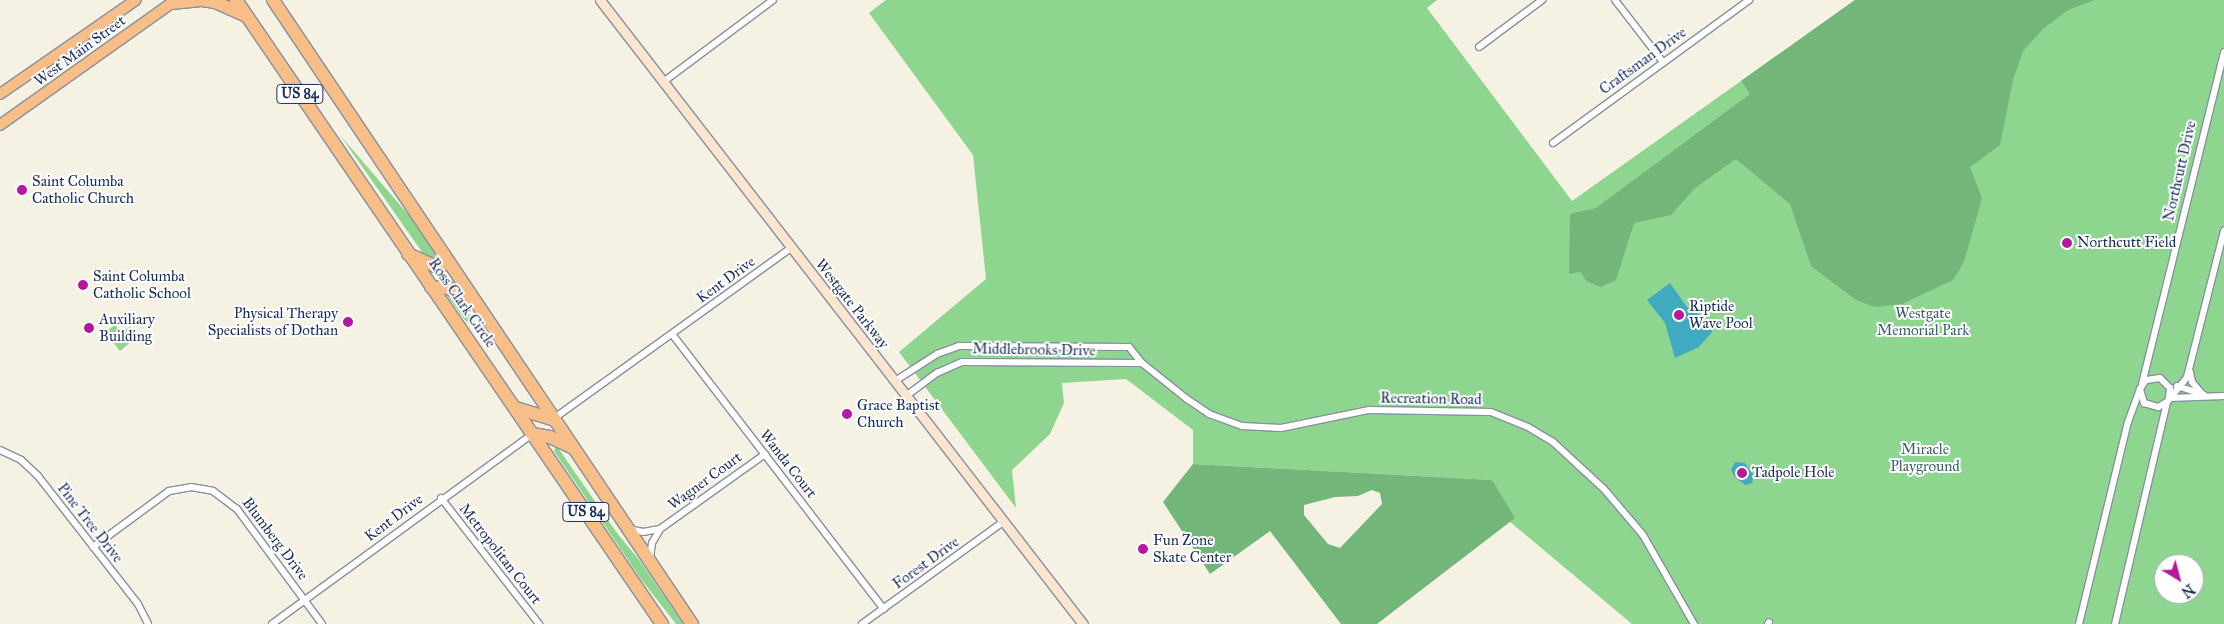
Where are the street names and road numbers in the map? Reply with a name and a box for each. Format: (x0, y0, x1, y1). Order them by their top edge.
street label: West Main Street (31, 12, 129, 90)
street label: Craftsman Drive (1596, 23, 1690, 99)
road number: US 84 (276, 82, 324, 106)
street label: Northcutt Drive (2160, 119, 2200, 223)
street label: Kent Drive (693, 253, 759, 307)
street label: Ross Clark Circle (424, 255, 500, 351)
street label: Westgate Parkway (811, 256, 893, 352)
street label: Middlebrooks Drive (972, 340, 1096, 360)
street label: Recreation Road (1380, 389, 1482, 409)
street label: Wanda Court (756, 426, 820, 502)
street label: Wagner Court (665, 448, 745, 514)
street label: Pine Tree Drive (53, 480, 127, 566)
street label: Kent Drive (361, 490, 427, 546)
street label: Blumberg Drive (238, 494, 312, 584)
street label: Metropolitan Court (455, 500, 545, 608)
road number: US 84 (562, 501, 610, 524)
street label: Forest Drive (889, 533, 963, 593)

